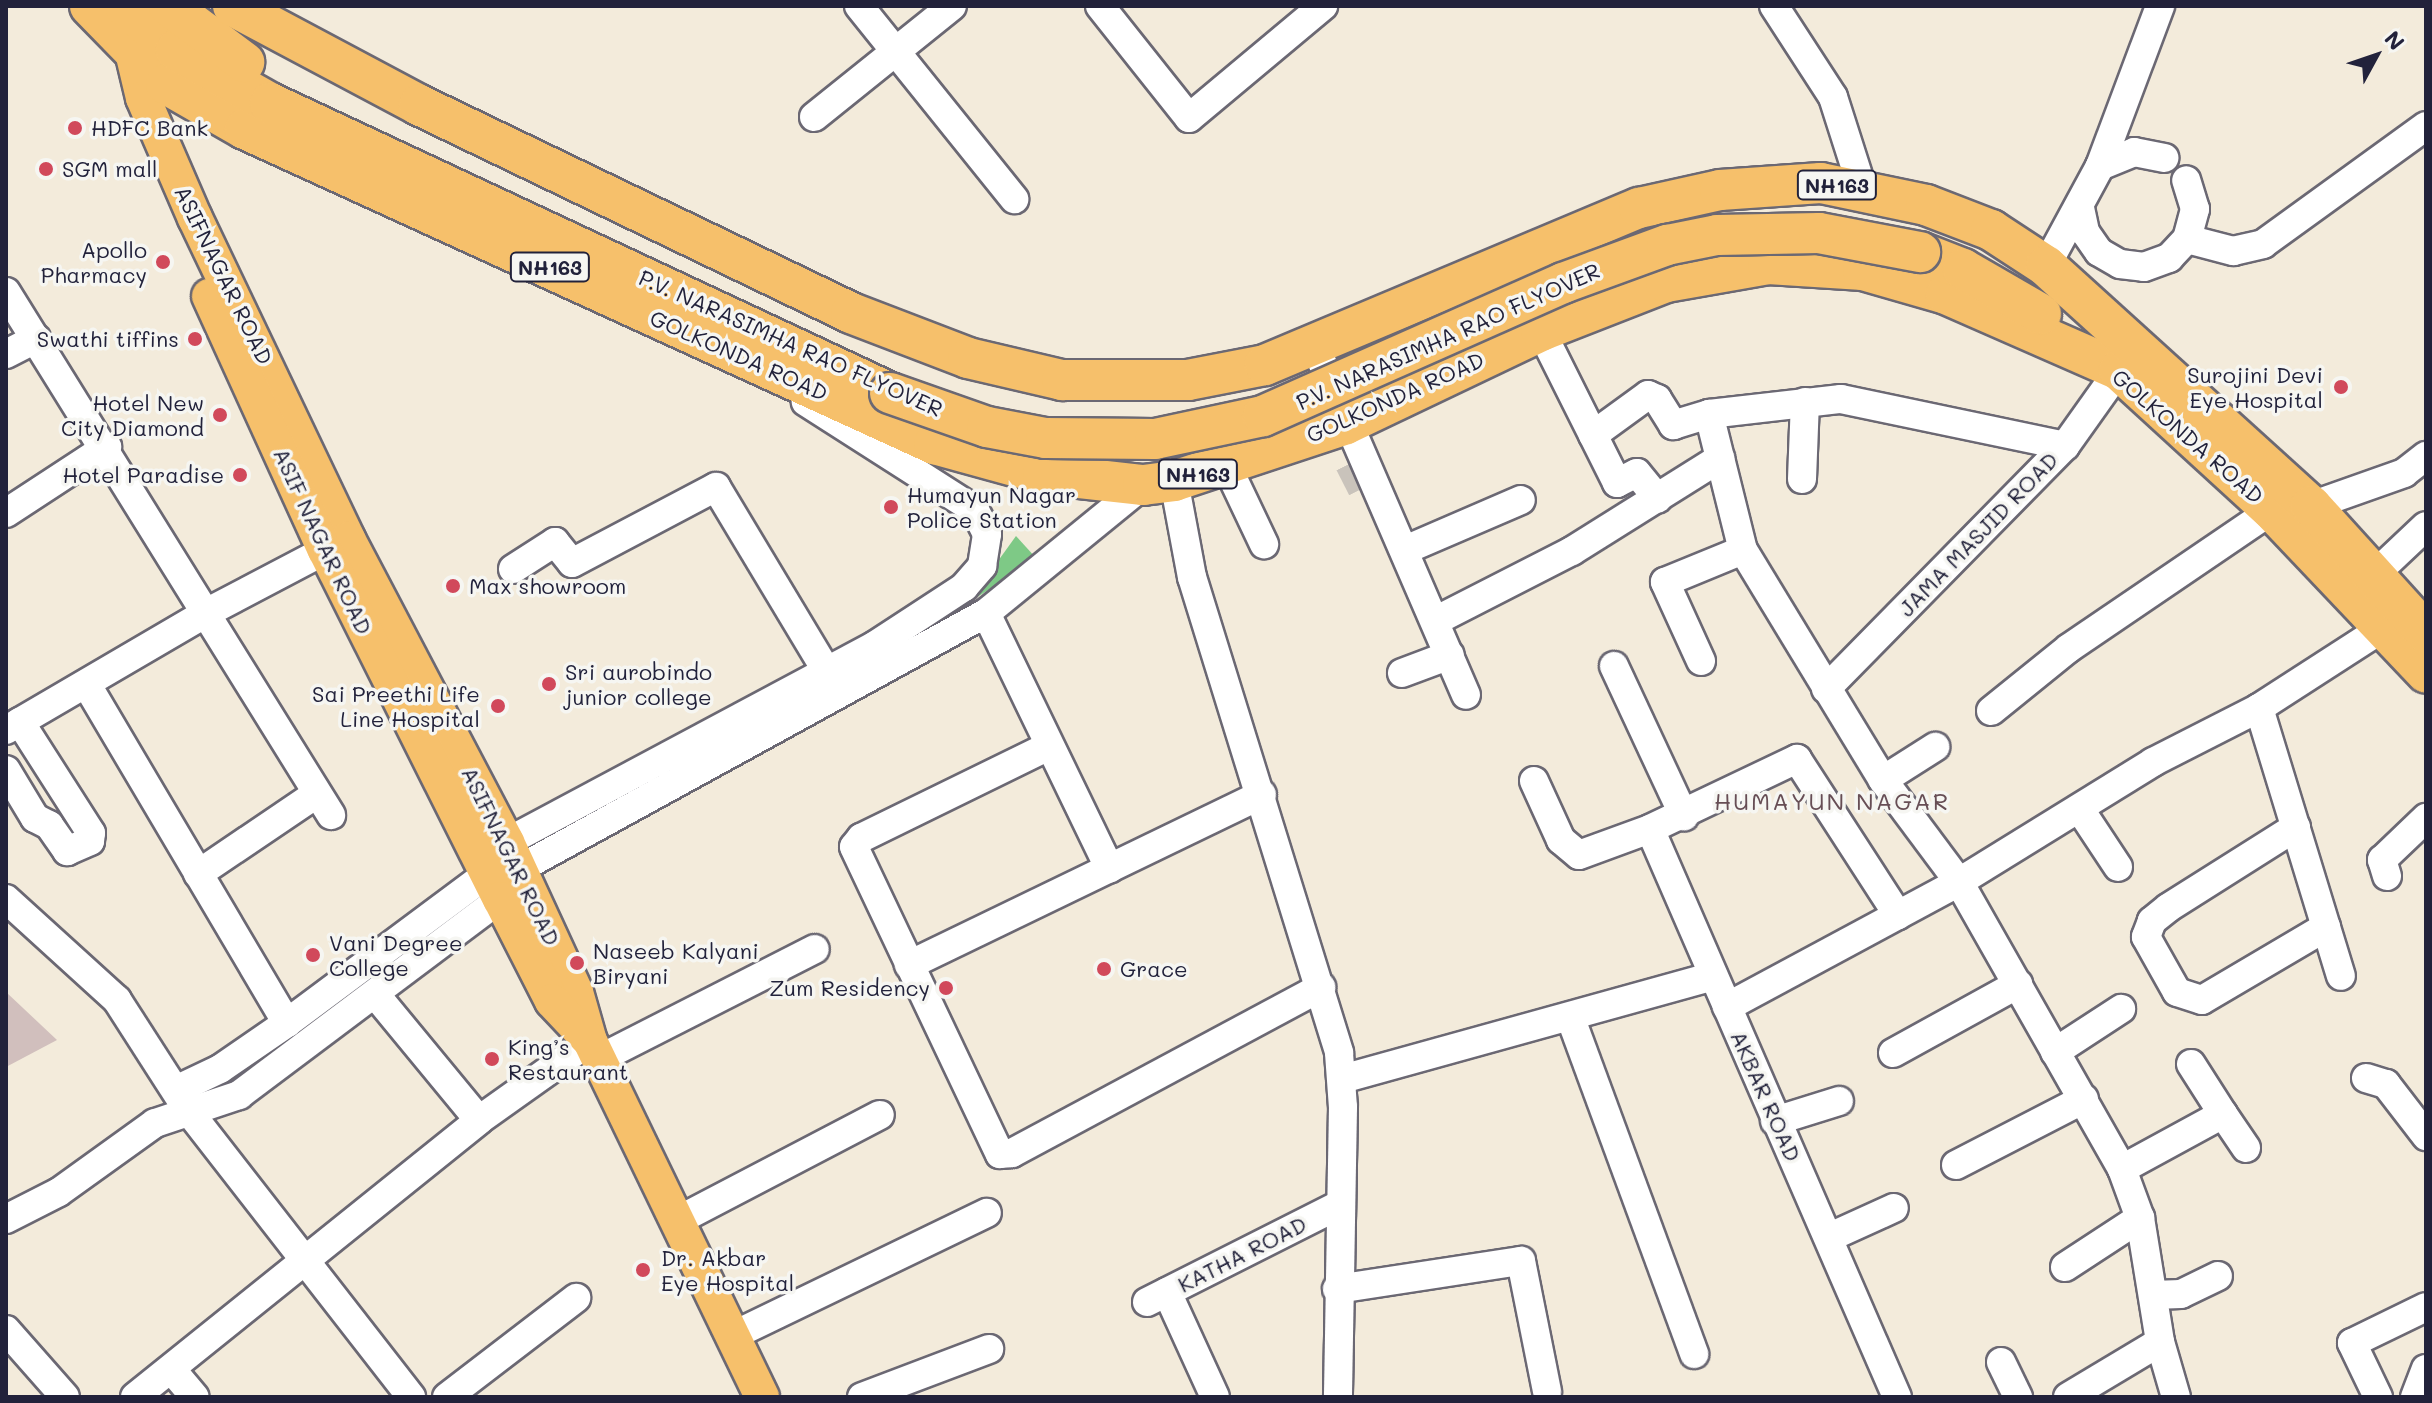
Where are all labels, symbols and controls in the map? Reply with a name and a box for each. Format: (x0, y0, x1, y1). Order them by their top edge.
north arrow (2336, 16, 2416, 96)
text: N (2378, 25, 2411, 56)
place label: HDFC Bank (91, 115, 208, 141)
marker: HDFC Bank (66, 119, 84, 137)
place label: SGM mall (62, 156, 158, 182)
marker: SGM mall (37, 160, 55, 178)
road number: NH163 (1795, 169, 1879, 201)
street label: ASIFNAGAR ROAD (169, 181, 279, 369)
place label: Apollo Pharmacy (41, 236, 147, 288)
road number: NH163 (508, 251, 592, 283)
marker: Apollo Pharmacy (154, 253, 172, 271)
street label: P.V. NARASIMHA RAO FLYOVER (1292, 257, 1604, 415)
street label: P.V. NARASIMHA RAO FLYOVER (635, 264, 947, 422)
street label: GOLKONDA ROAD (646, 304, 832, 406)
place label: Swathi tiffins (37, 326, 179, 352)
marker: Swathi tiffins (186, 330, 204, 348)
street label: GOLKONDA ROAD (1302, 346, 1488, 448)
place label: Surojini Devi Eye Hospital (2187, 361, 2323, 412)
street label: GOLKONDA ROAD (2107, 363, 2269, 509)
marker: Surojini Devi Eye Hospital (2330, 376, 2352, 398)
place label: Hotel New City Diamond (61, 389, 204, 440)
marker: Hotel New City Diamond (211, 406, 229, 424)
street label: ASIF NAGAR ROAD (268, 444, 378, 638)
street label: JAMA MASJID ROAD (1893, 446, 2063, 622)
road number: NH163 (1156, 458, 1240, 490)
place label: Hotel Paradise (63, 462, 224, 488)
marker: Hotel Paradise (231, 466, 249, 484)
place label: Humayun Nagar Police Station (907, 481, 1076, 532)
marker: Humayun Nagar Police Station (882, 498, 900, 516)
place label: Max showroom (469, 573, 626, 599)
marker: Max showroom (444, 577, 462, 595)
place label: Sri aurobindo junior college (565, 658, 712, 710)
marker: Sri aurobindo junior college (540, 675, 558, 693)
place label: Sai Preethi Life Line Hospital (312, 680, 480, 732)
marker: Sai Preethi Life Line Hospital (487, 695, 509, 717)
street label: ASIFNAGAR ROAD (456, 762, 566, 950)
district label: HUMAYUN NAGAR (1714, 787, 1950, 815)
place label: Vani Degree College (329, 929, 463, 980)
place label: Naseeb Kalyani Biryani (593, 937, 759, 988)
marker: Vani Degree College (304, 946, 322, 964)
marker: Naseeb Kalyani Biryani (568, 954, 586, 972)
place label: Grace (1120, 956, 1188, 982)
marker: Grace (1095, 960, 1113, 978)
place label: Zum Residency (769, 975, 930, 1001)
marker: Zum Residency (937, 979, 955, 997)
street label: AKBAR ROAD (1725, 1026, 1807, 1166)
place label: King’s Restaurant (508, 1033, 628, 1084)
marker: King’s Restaurant (483, 1050, 501, 1068)
street label: KATHA ROAD (1173, 1210, 1311, 1298)
place label: Dr. Akbar Eye Hospital (661, 1244, 794, 1296)
marker: Dr. Akbar Eye Hospital (632, 1259, 654, 1281)

